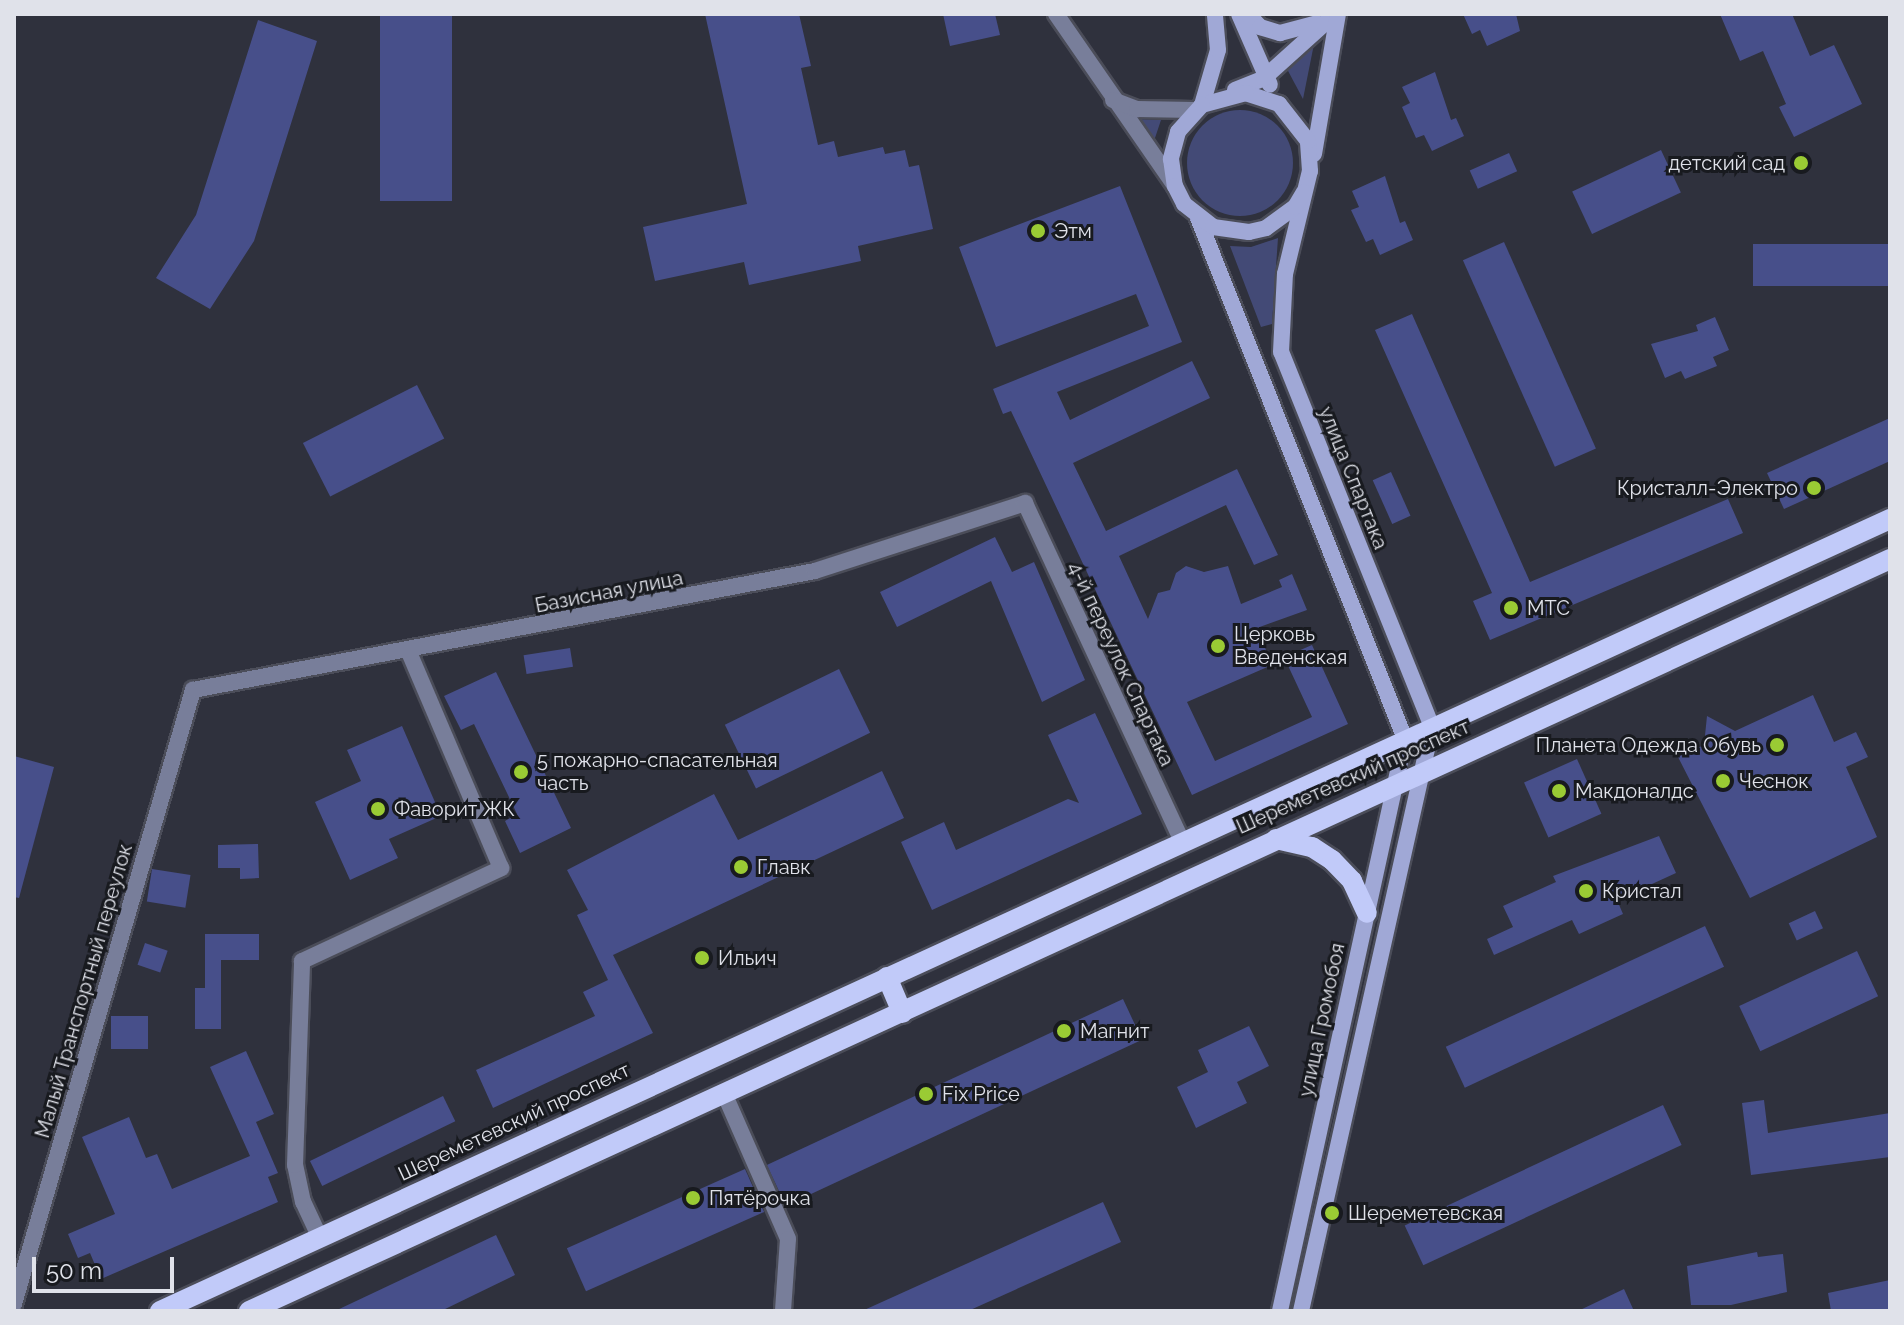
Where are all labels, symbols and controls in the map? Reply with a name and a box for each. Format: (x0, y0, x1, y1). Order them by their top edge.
place label: детский сад (1668, 151, 1785, 175)
marker: детский сад (1792, 154, 1810, 172)
place label: Этм (1054, 219, 1092, 243)
marker: Этм (1029, 222, 1047, 240)
street label: улица Спартака (1313, 403, 1393, 553)
place label: Кристалл-Электро (1617, 476, 1798, 500)
marker: Кристалл-Электро (1805, 479, 1823, 497)
street label: 4-й переулок Спартака (1063, 558, 1179, 770)
street label: Базисная улица (533, 566, 685, 618)
place label: МТС (1527, 596, 1570, 620)
marker: МТС (1502, 599, 1520, 617)
place label: Церковь Введенская (1234, 622, 1347, 669)
marker: Церковь Введенская (1209, 637, 1227, 655)
street label: Шереметевский проспект (1233, 715, 1473, 839)
place label: Планета Одежда Обувь (1536, 733, 1761, 757)
marker: Планета Одежда Обувь (1768, 736, 1786, 754)
place label: 5 пожарно-спасательная часть (537, 748, 778, 795)
marker: 5 пожарно-спасательная часть (512, 763, 530, 781)
place label: Чеснок (1739, 769, 1809, 793)
marker: Чеснок (1714, 772, 1732, 790)
place label: Макдоналдс (1575, 779, 1694, 803)
marker: Макдоналдс (1550, 782, 1568, 800)
place label: Фаворит ЖК (394, 797, 515, 821)
marker: Фаворит ЖК (369, 800, 387, 818)
street label: Малый Транспортный переулок (30, 841, 138, 1141)
place label: Главк (757, 855, 811, 879)
marker: Главк (732, 858, 750, 876)
place label: Кристал (1602, 879, 1682, 903)
marker: Кристал (1577, 882, 1595, 900)
street label: улица Громобоя (1294, 941, 1350, 1099)
place label: Ильич (718, 946, 777, 970)
marker: Ильич (693, 949, 711, 967)
place label: Магнит (1080, 1019, 1150, 1043)
marker: Магнит (1055, 1022, 1073, 1040)
street label: Шереметевский проспект (395, 1058, 633, 1186)
place label: Fix Price (942, 1082, 1020, 1106)
marker: Fix Price (917, 1085, 935, 1103)
place label: Пятёрочка (709, 1186, 811, 1210)
marker: Пятёрочка (684, 1189, 702, 1207)
place label: Шереметевская (1348, 1201, 1503, 1225)
marker: Шереметевская (1323, 1204, 1341, 1222)
scale bar (36, 1241, 178, 1291)
text: 50 m (46, 1256, 102, 1285)

